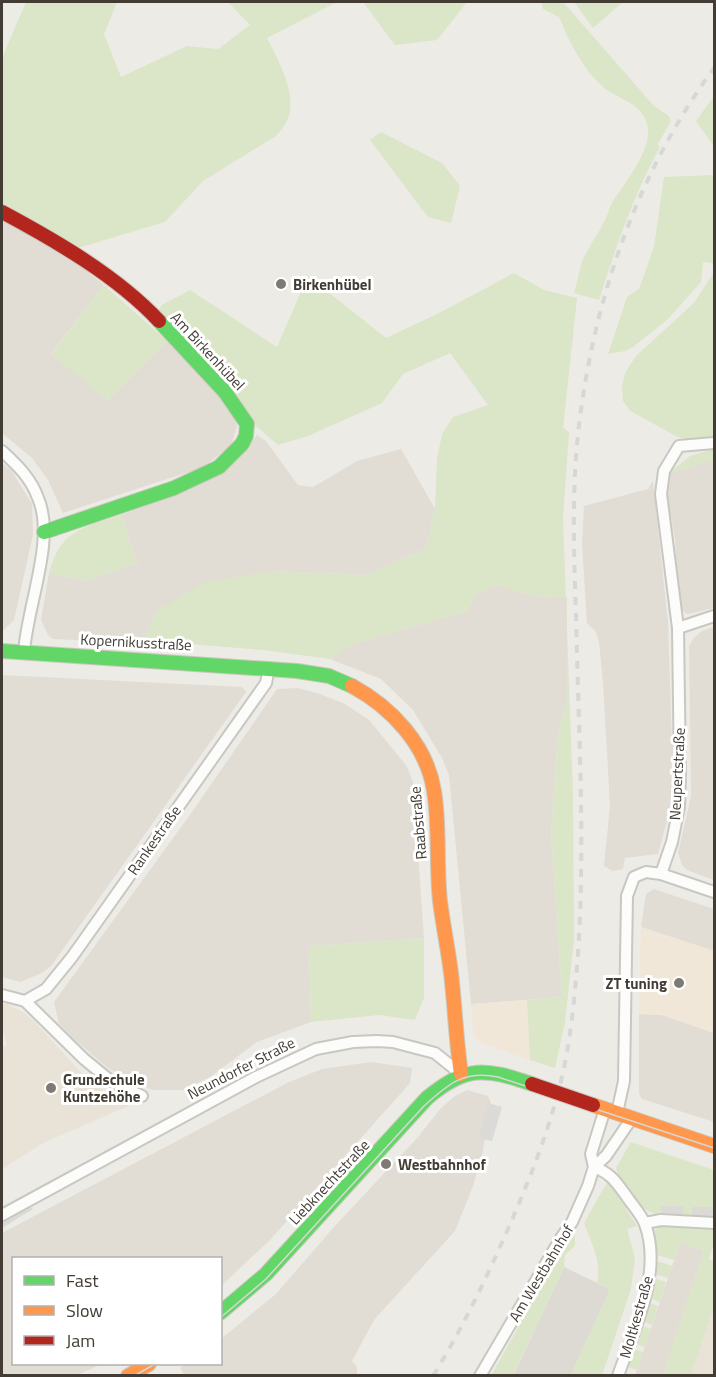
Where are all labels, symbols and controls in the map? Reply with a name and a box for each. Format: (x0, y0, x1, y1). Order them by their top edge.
place label: Birkenhübel (293, 273, 372, 296)
marker: Birkenhübel (274, 277, 288, 291)
street label: Am Birkenhübel (165, 307, 251, 395)
street label: Kopernikusstraße (80, 628, 192, 656)
street label: Neupertstraße (663, 727, 691, 821)
street label: Raabstraße (403, 785, 433, 861)
street label: Rankestraße (121, 800, 187, 880)
place label: ZT tuning (606, 972, 667, 995)
marker: ZT tuning (672, 976, 686, 990)
street label: Neundorfer Straße (183, 1031, 299, 1105)
place label: Grundschule Kuntzehöhe (63, 1068, 145, 1108)
marker: Grundschule Kuntzehöhe (44, 1081, 58, 1095)
street label: Liebknechtstraße (283, 1134, 375, 1230)
place label: Westbahnhof (398, 1153, 487, 1176)
marker: Westbahnhof (379, 1157, 393, 1171)
street label: Am Westbahnhof (503, 1220, 579, 1326)
legend (12, 1257, 222, 1365)
text: Fast (66, 1267, 99, 1294)
street label: Moltkestraße (613, 1273, 659, 1361)
text: Slow (66, 1297, 103, 1324)
text: Jam (66, 1327, 95, 1354)

